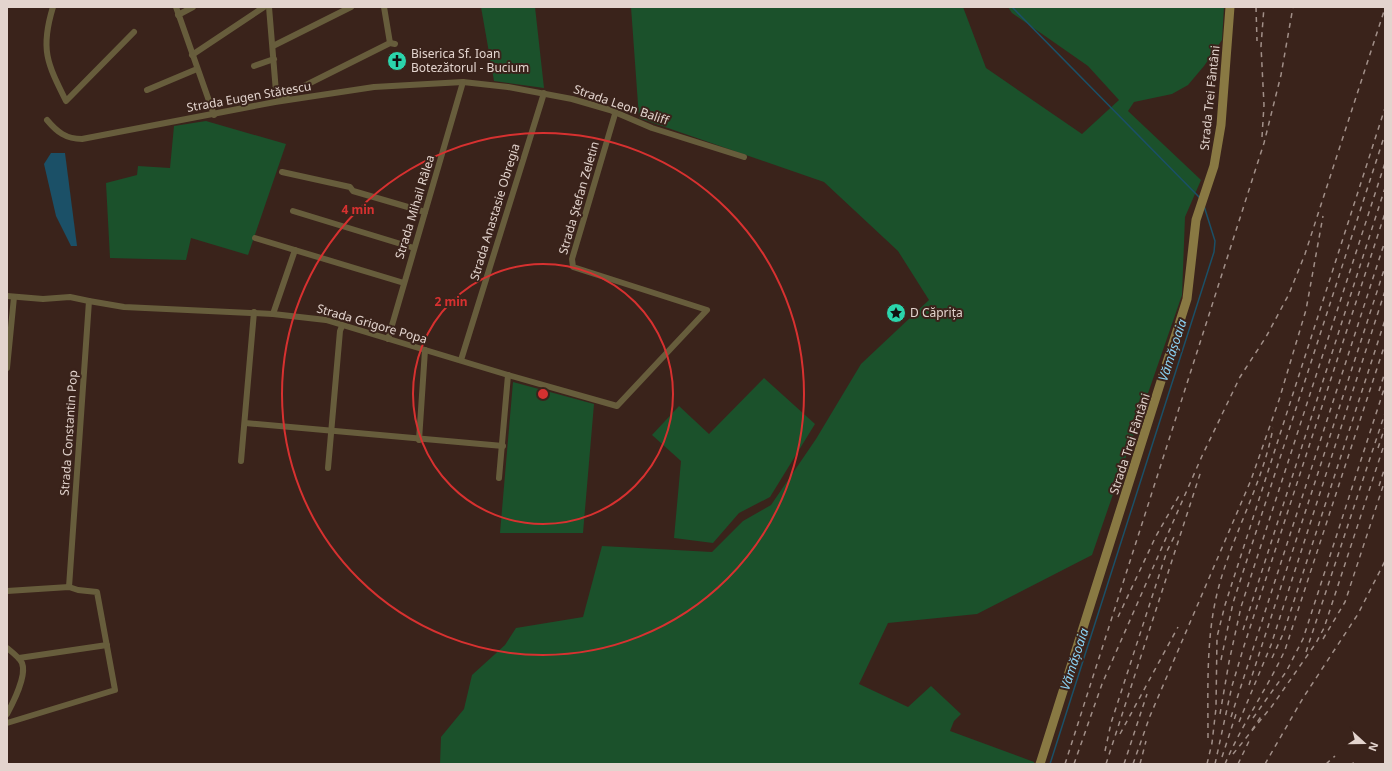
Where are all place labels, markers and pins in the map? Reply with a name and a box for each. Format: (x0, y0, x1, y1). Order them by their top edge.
place label: Biserica Sf. Ioan Botezătorul - Bucium (411, 45, 529, 76)
church icon: Biserica Sf. Ioan Botezătorul - Bucium (386, 50, 408, 72)
place icon: D Căprița (885, 302, 907, 324)
place label: D Căprița (910, 304, 963, 321)
centre of rings (536, 387, 550, 401)

